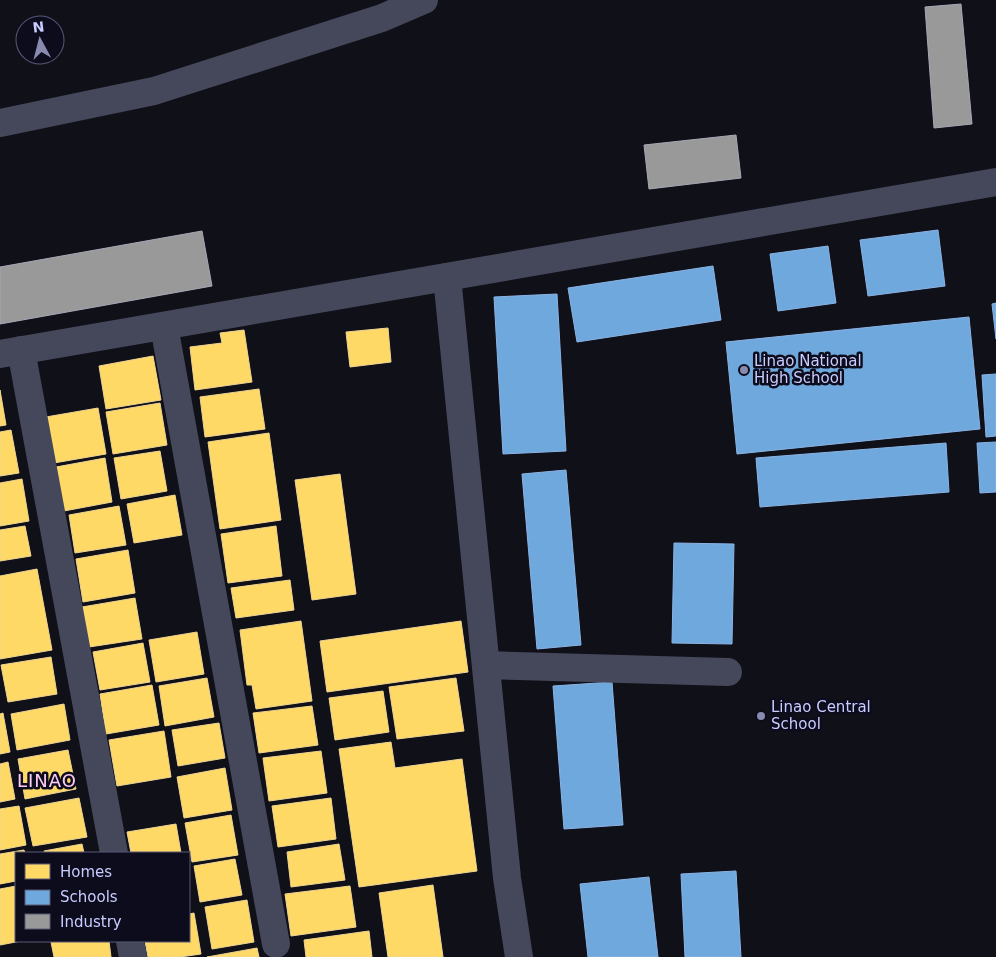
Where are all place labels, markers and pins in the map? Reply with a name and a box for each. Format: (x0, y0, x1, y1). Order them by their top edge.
place label: Linao National High School (754, 352, 862, 387)
marker: Linao National High School (738, 364, 750, 376)
place label: Linao Central School (771, 698, 871, 733)
marker: Linao Central School (755, 710, 767, 722)

